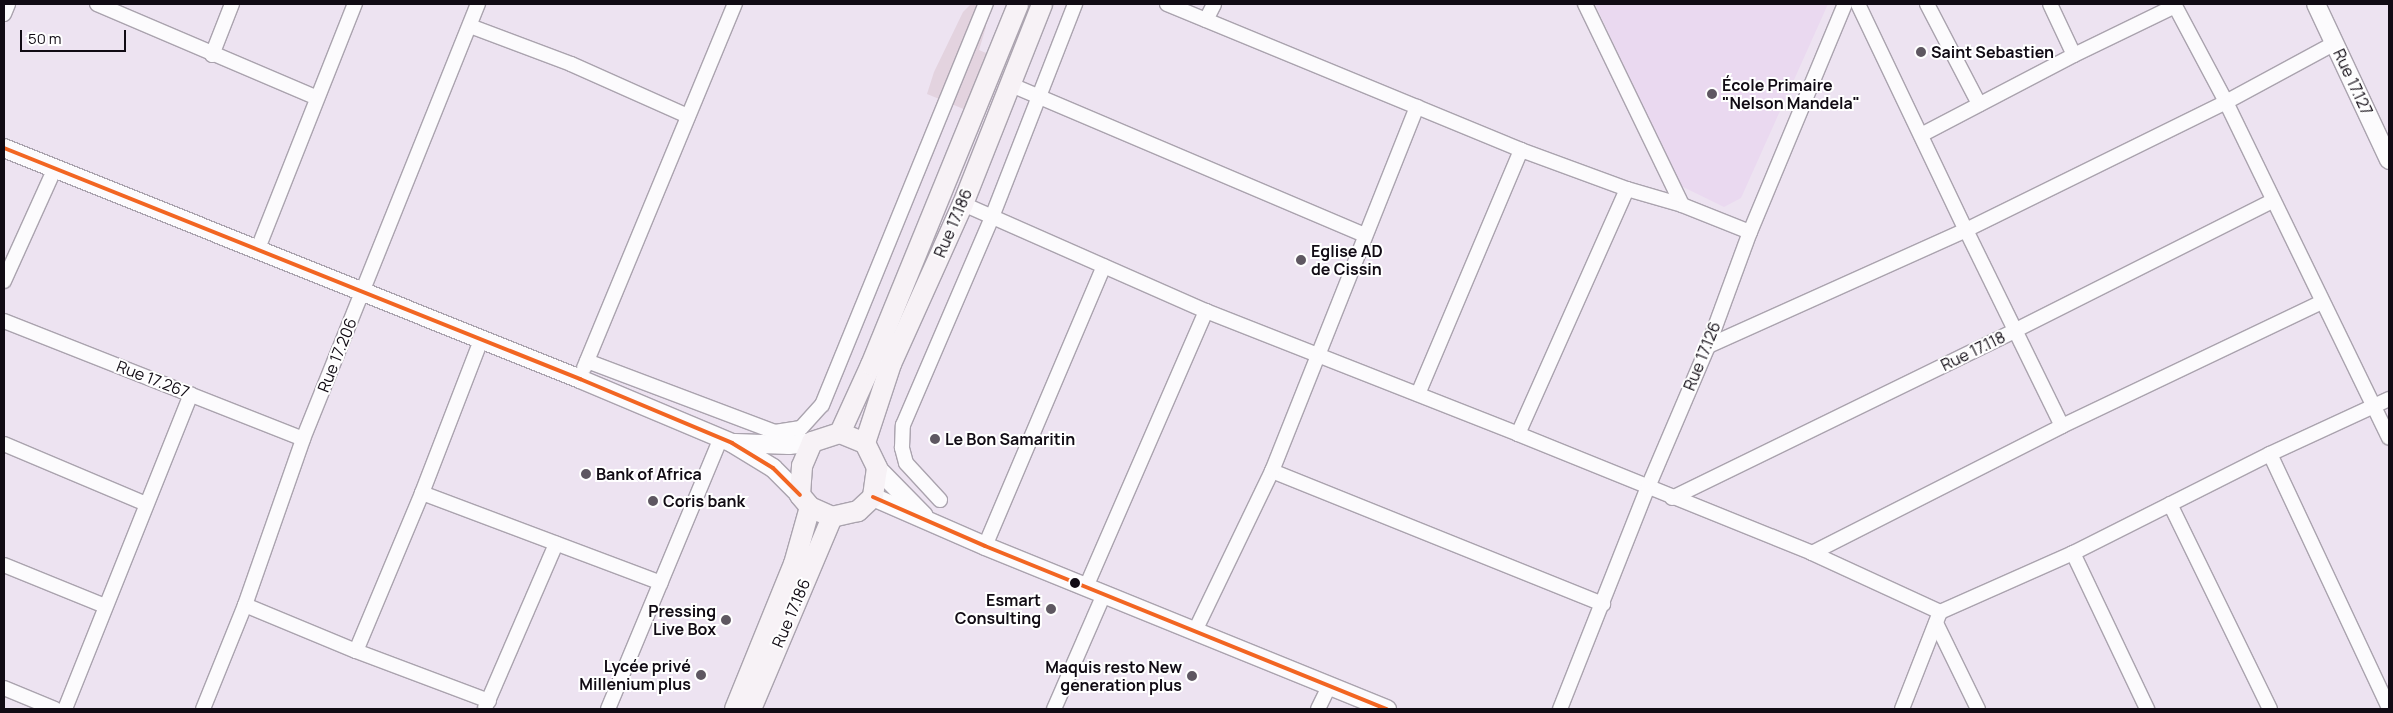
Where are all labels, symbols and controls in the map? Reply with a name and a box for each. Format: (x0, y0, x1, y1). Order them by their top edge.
scale bar (22, 20, 129, 52)
text: 50 m (28, 28, 62, 49)
place label: Saint Sebastien (1931, 42, 2054, 62)
marker: Saint Sebastien (1915, 46, 1927, 58)
street label: Rue 17.127 (2329, 46, 2377, 118)
place label: École Primaire "Nelson Mandela" (1722, 75, 1860, 113)
marker: École Primaire "Nelson Mandela" (1706, 88, 1718, 100)
street label: Rue 17.186 (930, 186, 976, 260)
place label: Eglise AD de Cissin (1311, 241, 1383, 279)
marker: Eglise AD de Cissin (1295, 254, 1307, 266)
street label: Rue 17.206 (313, 315, 361, 395)
street label: Rue 17.126 (1679, 319, 1725, 393)
street label: Rue 17.118 (1938, 327, 2008, 375)
street label: Rue 17.267 (114, 356, 192, 402)
place label: Le Bon Samaritin (945, 429, 1075, 449)
marker: Le Bon Samaritin (929, 433, 941, 445)
place label: Bank of Africa (596, 464, 702, 484)
marker: Bank of Africa (580, 468, 592, 480)
place label: Coris bank (663, 491, 745, 511)
marker: Coris bank (647, 495, 659, 507)
street label: Rue 17.186 (768, 576, 814, 650)
unlabelled marker (1070, 578, 1080, 588)
place label: Esmart Consulting (955, 590, 1041, 628)
place label: Pressing Live Box (648, 601, 716, 639)
marker: Esmart Consulting (1045, 603, 1057, 615)
marker: Pressing Live Box (720, 614, 732, 626)
place label: Lycée privé Millenium plus (579, 656, 691, 694)
place label: Maquis resto New generation plus (1045, 657, 1182, 695)
marker: Lycée privé Millenium plus (695, 669, 707, 681)
marker: Maquis resto New generation plus (1186, 670, 1198, 682)

